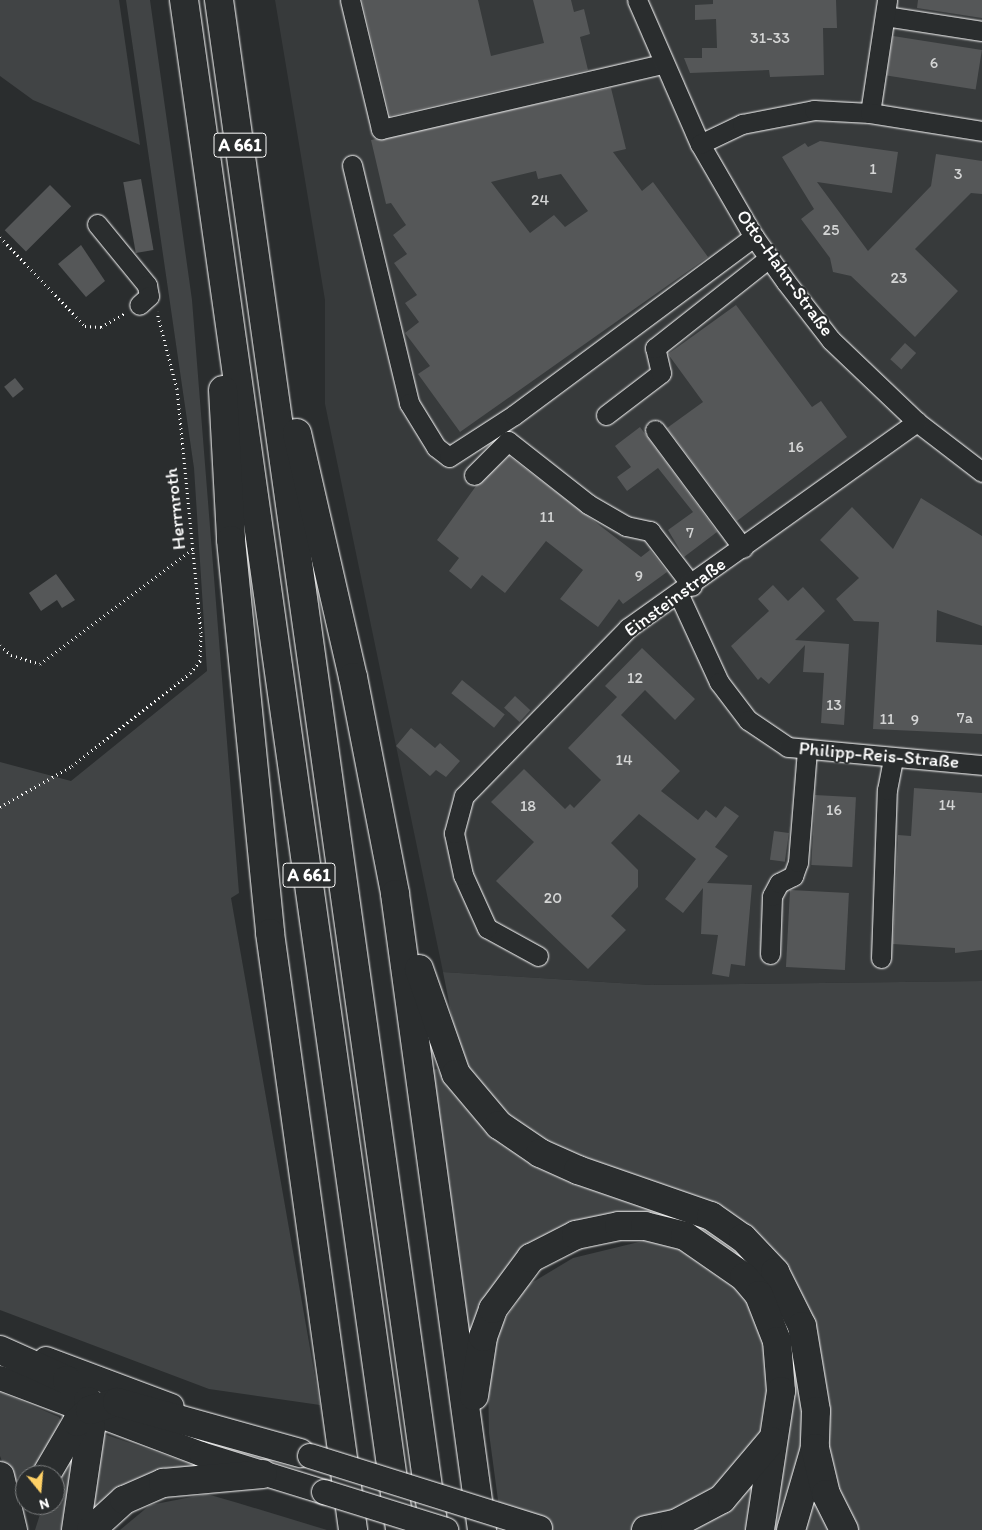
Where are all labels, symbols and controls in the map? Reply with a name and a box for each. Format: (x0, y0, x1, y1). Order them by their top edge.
house number: 31-33 (750, 28, 790, 48)
house number: 6 (930, 53, 938, 73)
road number: A 661 (212, 130, 268, 160)
house number: 1 (869, 159, 877, 179)
house number: 3 (954, 164, 962, 184)
house number: 24 (531, 190, 549, 210)
street label: Otto-Hahn-Straße (731, 205, 839, 341)
house number: 25 (823, 220, 839, 240)
house number: 23 (890, 268, 908, 288)
house number: 16 (788, 437, 804, 457)
street label: Herrnroth (159, 467, 191, 551)
house number: 11 (540, 507, 554, 527)
house number: 7 (686, 523, 694, 543)
street label: Einsteinstraße (620, 553, 730, 641)
house number: 9 (635, 566, 643, 586)
house number: 12 (627, 668, 643, 688)
house number: 13 (826, 695, 842, 715)
house number: 7a (957, 708, 973, 728)
house number: 11 (880, 709, 894, 729)
house number: 9 (911, 710, 919, 730)
street label: Philipp-Reis-Straße (798, 737, 960, 773)
house number: 14 (615, 750, 633, 770)
house number: 14 (938, 795, 956, 815)
house number: 18 (520, 796, 536, 816)
house number: 16 (826, 800, 842, 820)
road number: A 661 (282, 860, 336, 890)
house number: 20 (544, 888, 562, 908)
north arrow (15, 1465, 65, 1515)
text: N (37, 1494, 51, 1513)

